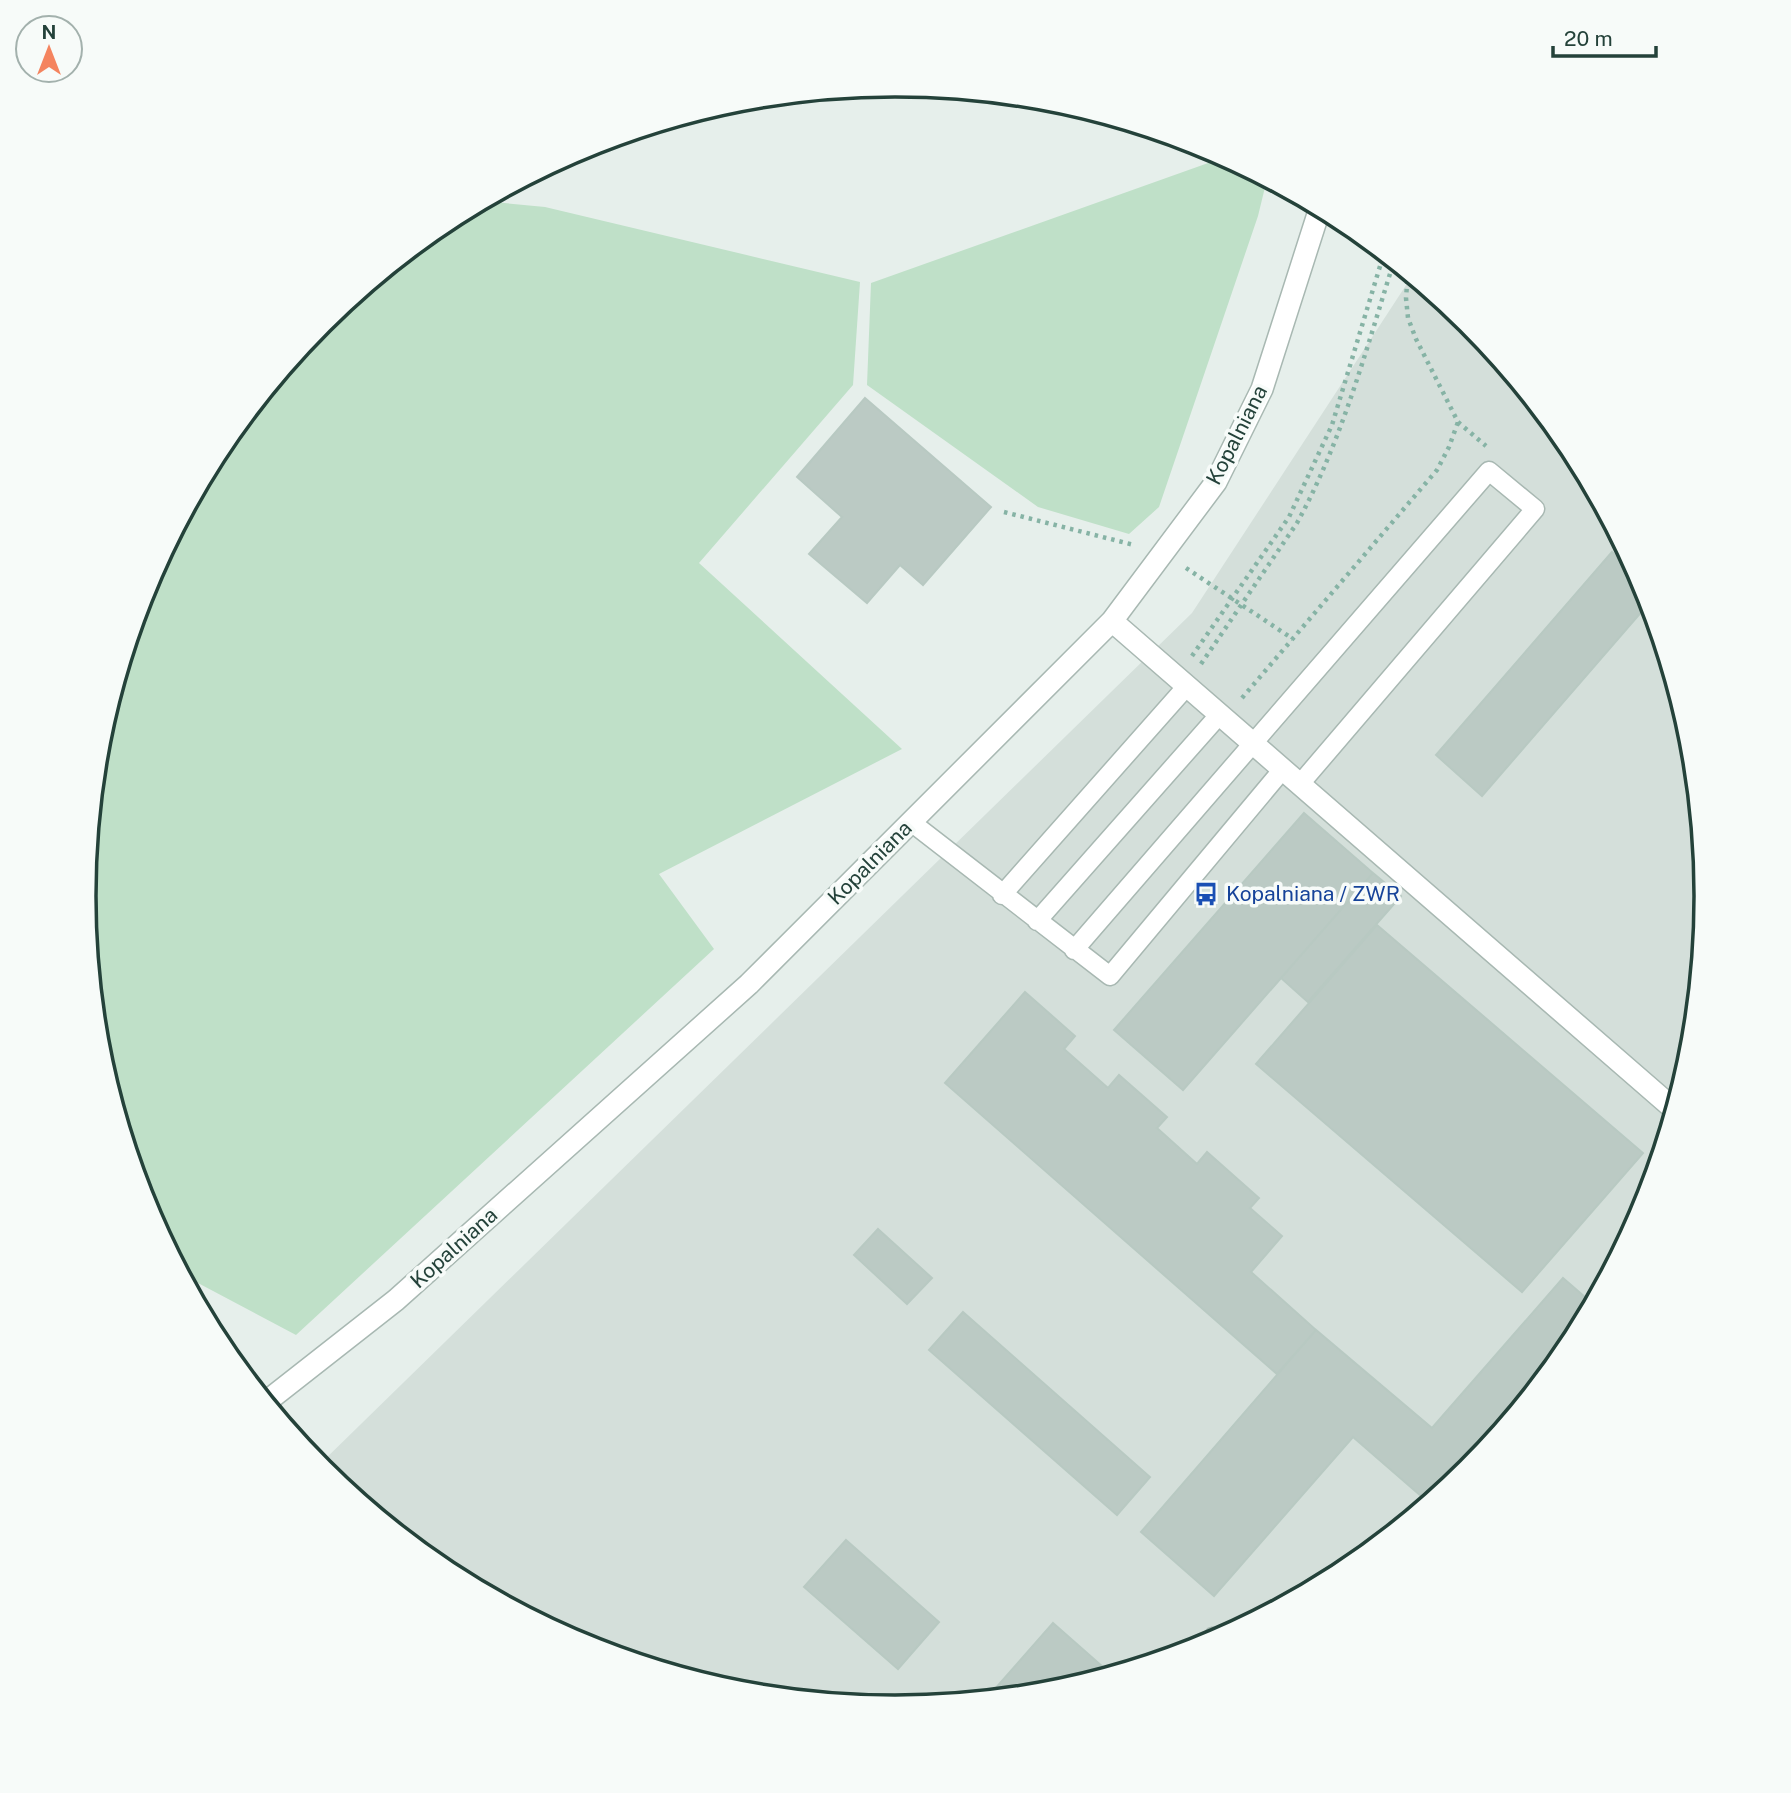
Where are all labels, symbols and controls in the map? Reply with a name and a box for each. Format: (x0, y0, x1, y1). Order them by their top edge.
north arrow (14, 14, 84, 84)
scale bar (1553, 14, 1656, 58)
text: N (42, 21, 56, 43)
text: 20 m (1564, 26, 1613, 51)
street label: Kopalniana (1201, 381, 1272, 489)
street label: Kopalniana (822, 815, 917, 910)
bus stop icon: Kopalniana / ZWR (1192, 880, 1220, 908)
place label: Kopalniana / ZWR (1226, 881, 1400, 906)
street label: Kopalniana (405, 1202, 502, 1293)

